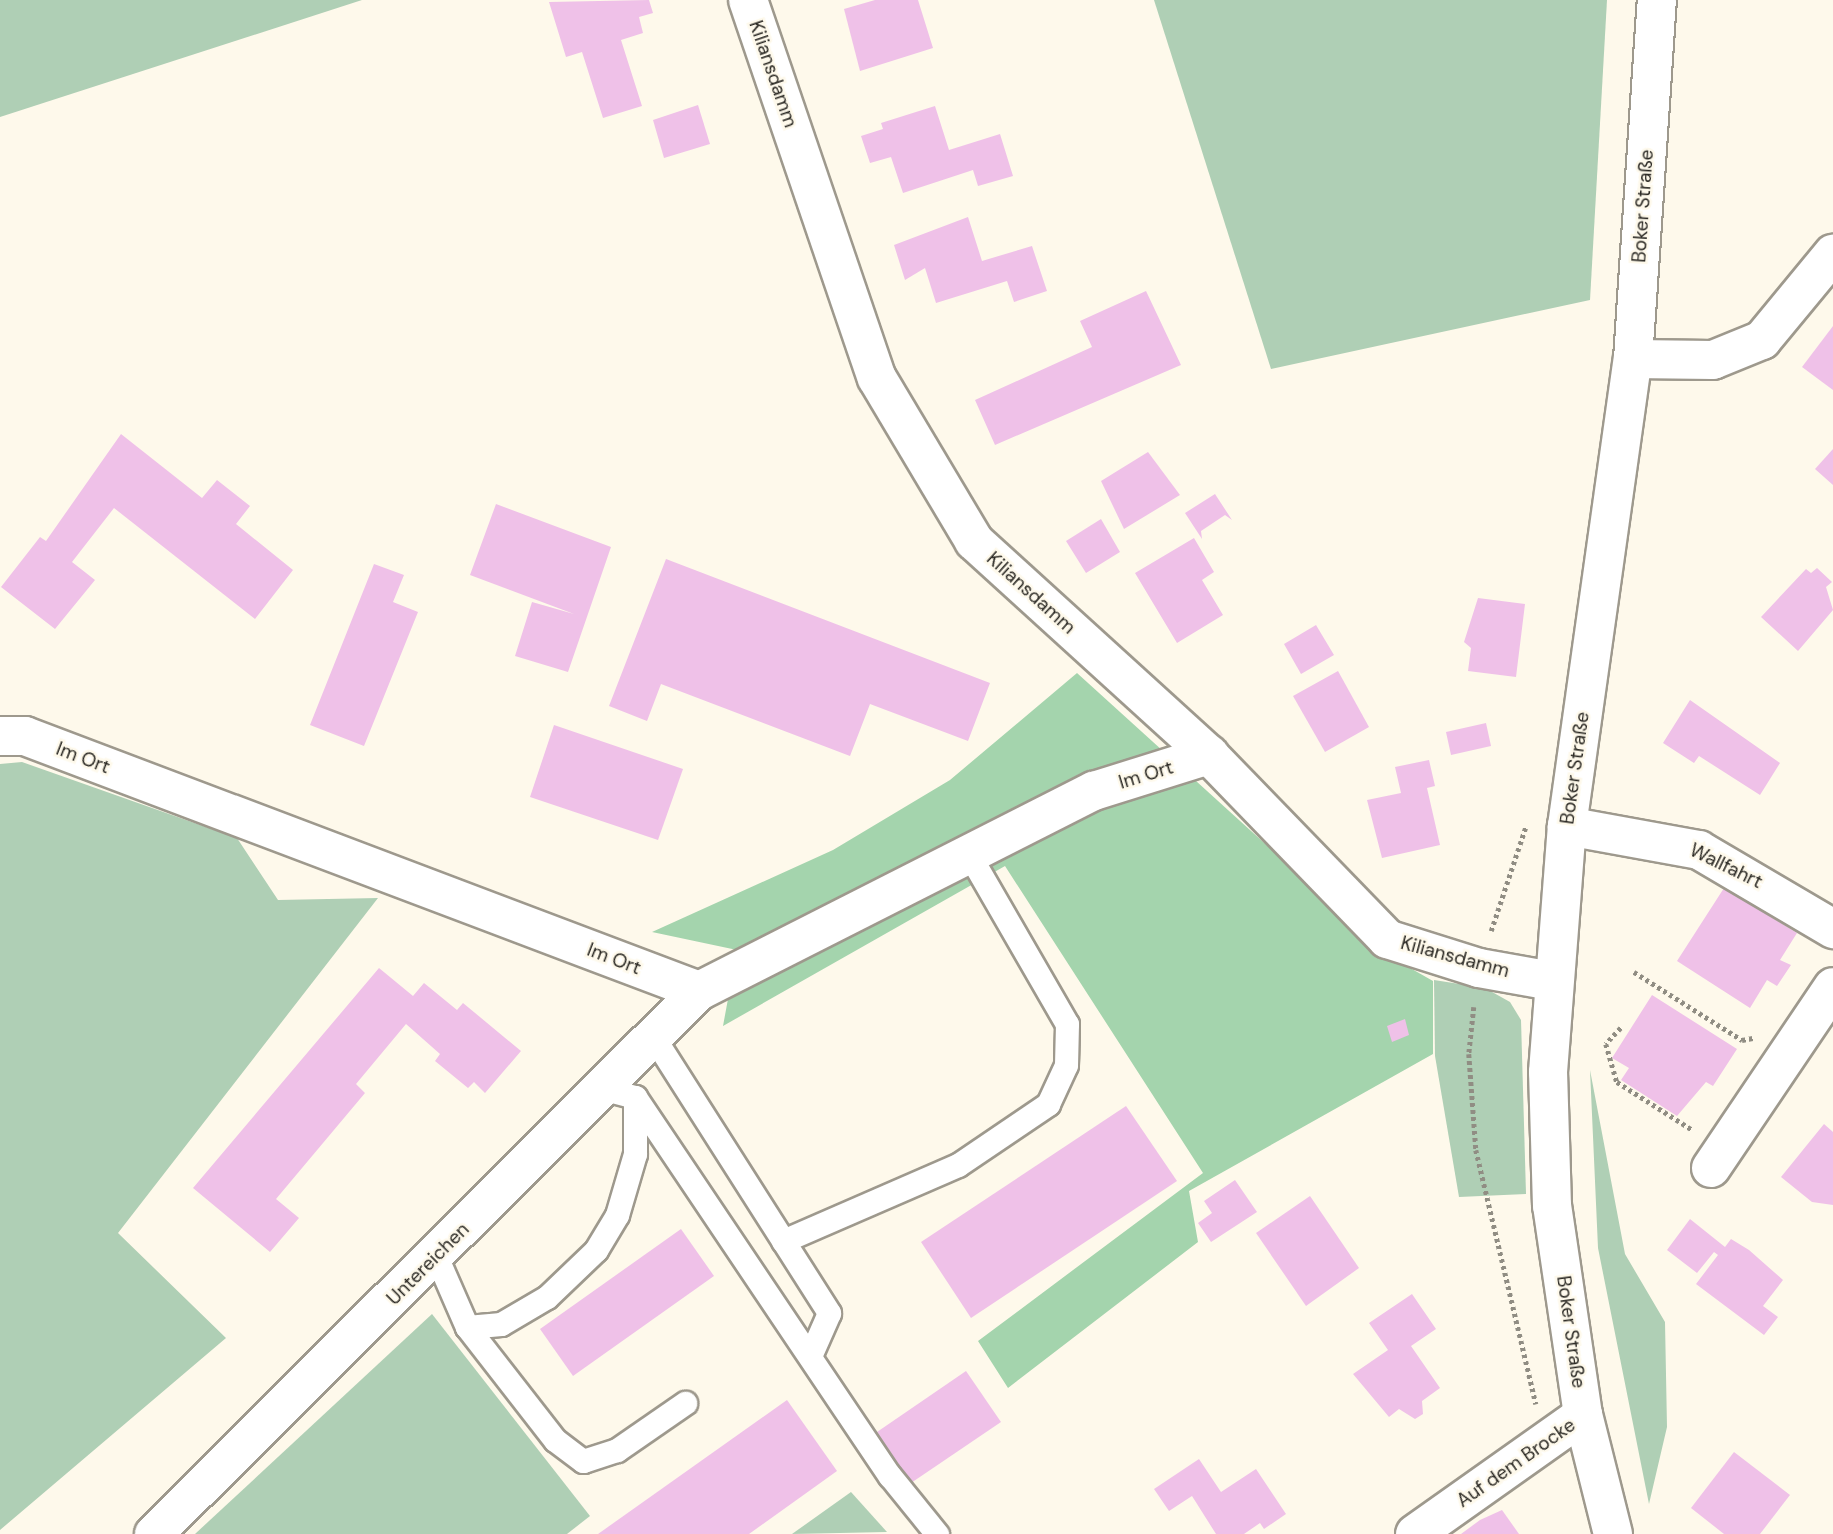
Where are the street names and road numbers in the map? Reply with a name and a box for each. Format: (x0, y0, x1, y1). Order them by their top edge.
street label: Kiliansdamm (744, 18, 802, 130)
street label: Boker Straße (1628, 149, 1658, 263)
street label: Kiliansdamm (982, 547, 1080, 639)
street label: Boker Straße (1556, 710, 1594, 826)
street label: Im Ort (53, 737, 113, 779)
street label: Im Ort (1116, 756, 1176, 794)
street label: Wallfahrt (1686, 839, 1766, 893)
street label: Kiliansdamm (1398, 932, 1512, 982)
street label: Im Ort (584, 938, 644, 980)
street label: Untereichen (382, 1218, 474, 1310)
street label: Boker Straße (1552, 1274, 1590, 1390)
street label: Auf dem Brocke (1452, 1414, 1580, 1512)

